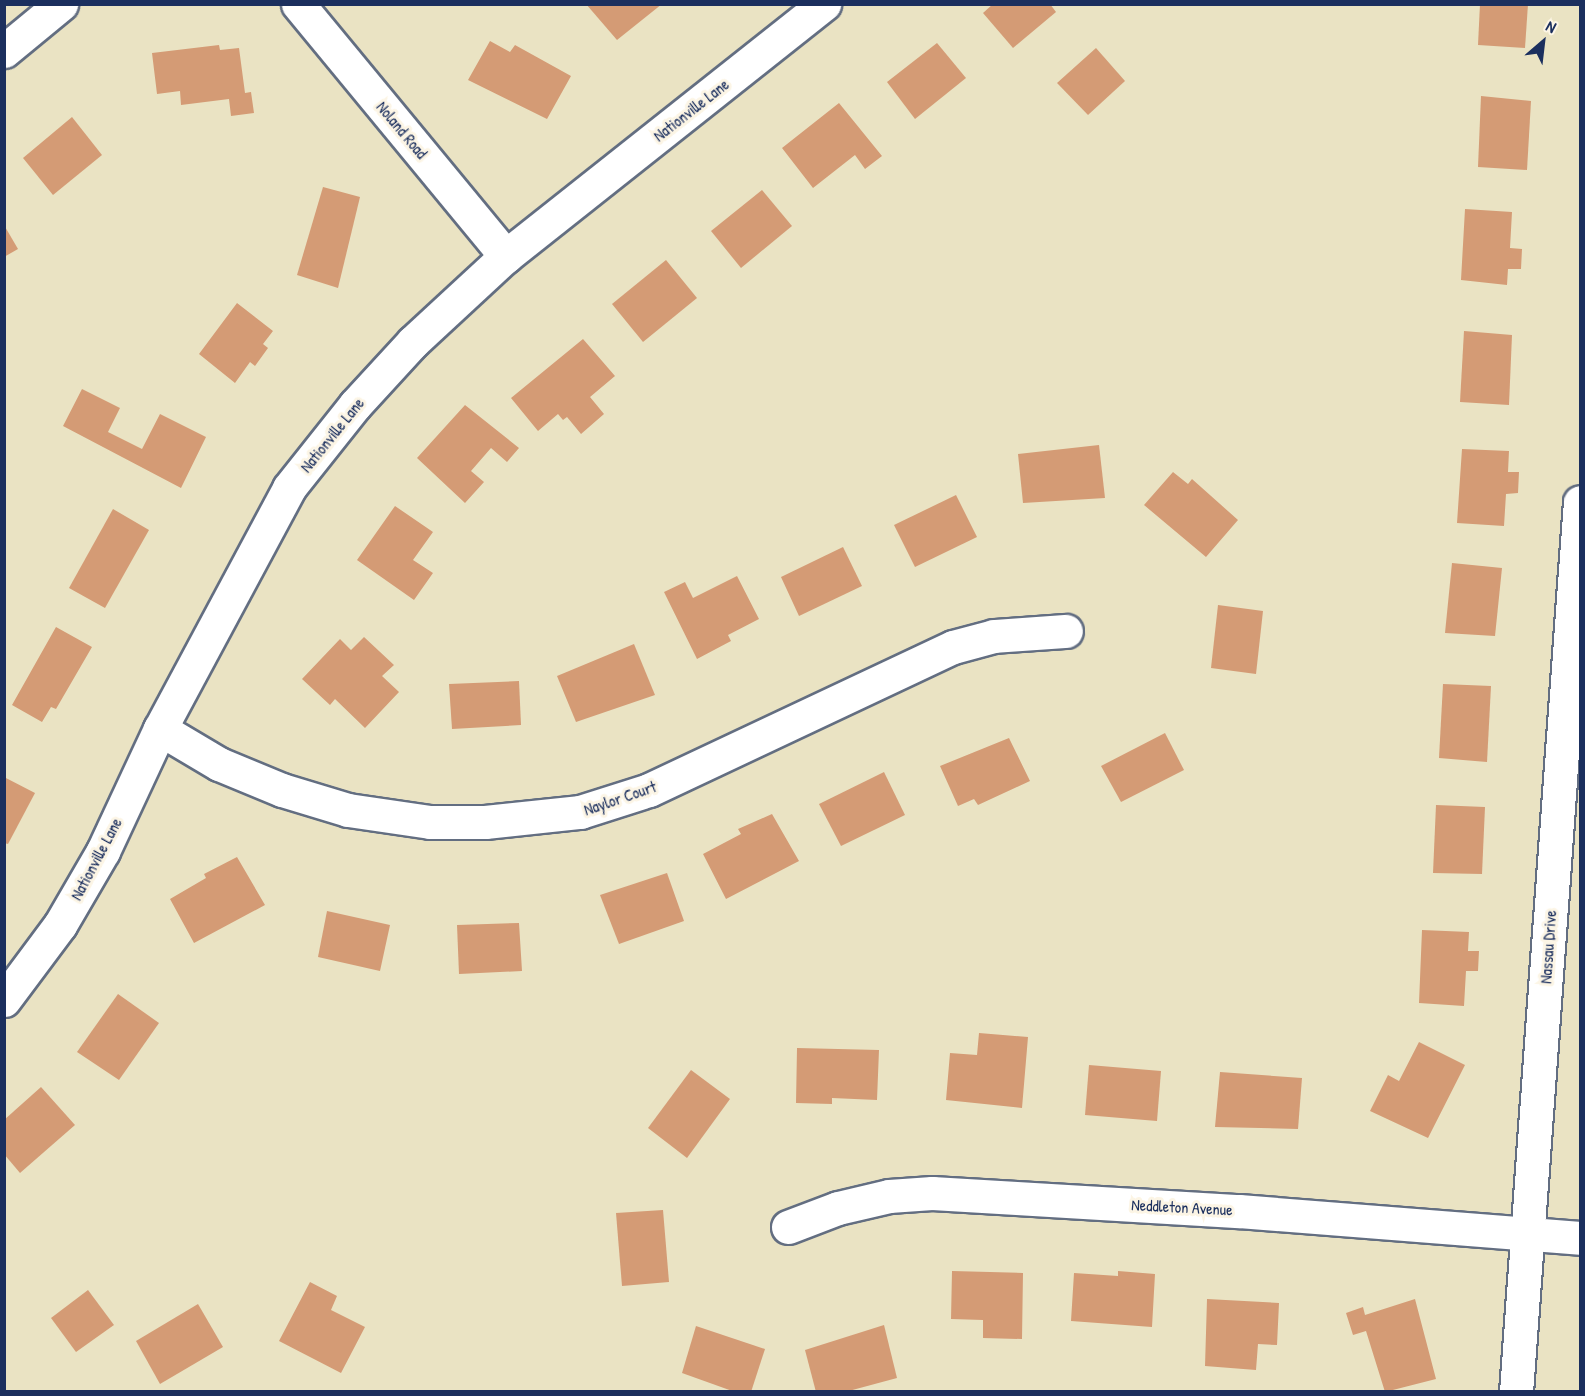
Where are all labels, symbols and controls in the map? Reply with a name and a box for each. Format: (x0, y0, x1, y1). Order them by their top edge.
north arrow (1513, 12, 1573, 72)
text: N (1543, 14, 1560, 38)
street label: Nationville Lane (650, 75, 732, 145)
street label: Noland Road (373, 97, 431, 163)
street label: Nationville Lane (296, 394, 368, 476)
street label: Naylor Court (581, 777, 659, 819)
street label: Nationville Lane (66, 815, 126, 903)
street label: Nassau Drive (1536, 910, 1560, 984)
street label: Neddleton Avenue (1131, 1195, 1233, 1219)

